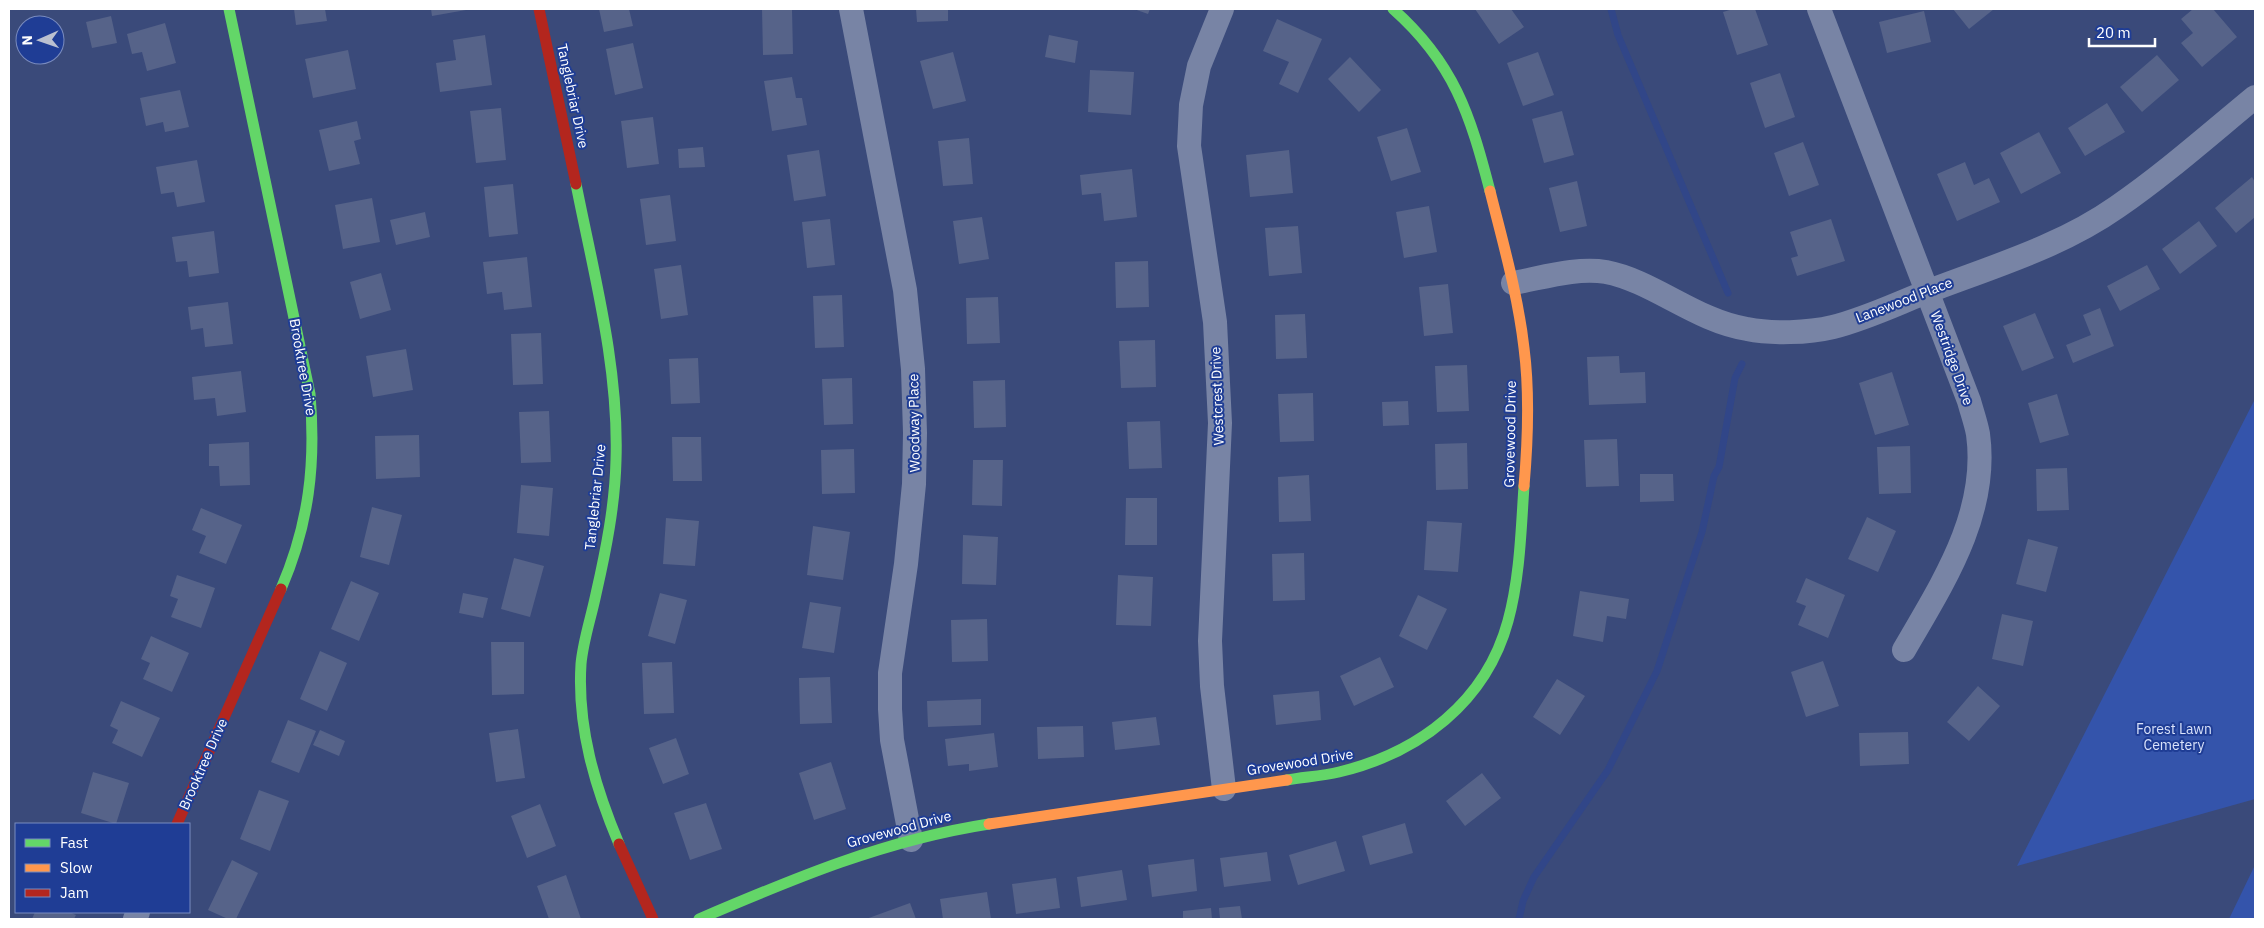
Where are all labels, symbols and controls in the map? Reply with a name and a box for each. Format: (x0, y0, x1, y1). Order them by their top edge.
north arrow (15, 15, 65, 65)
scale bar (2089, 15, 2155, 47)
text: 20 m (2096, 23, 2131, 42)
text: N (18, 35, 36, 46)
street label: Tanglebriar Drive (553, 42, 593, 150)
street label: Lanewood Place (1853, 273, 1955, 327)
street label: Westridge Drive (1927, 308, 1978, 408)
street label: Brooktree Drive (286, 317, 320, 417)
street label: Westcrest Drive (1206, 346, 1228, 446)
street label: Woodway Place (904, 373, 924, 473)
street label: Grovewood Drive (1500, 380, 1520, 488)
street label: Tanglebriar Drive (580, 443, 610, 551)
street label: Brooktree Drive (175, 715, 231, 813)
park label: Forest Lawn Cemetery (2136, 720, 2212, 754)
street label: Grovewood Drive (1246, 745, 1355, 779)
street label: Grovewood Drive (845, 806, 953, 852)
legend (15, 823, 190, 913)
text: Fast (60, 833, 88, 852)
text: Slow (60, 858, 93, 877)
text: Jam (60, 883, 89, 902)

